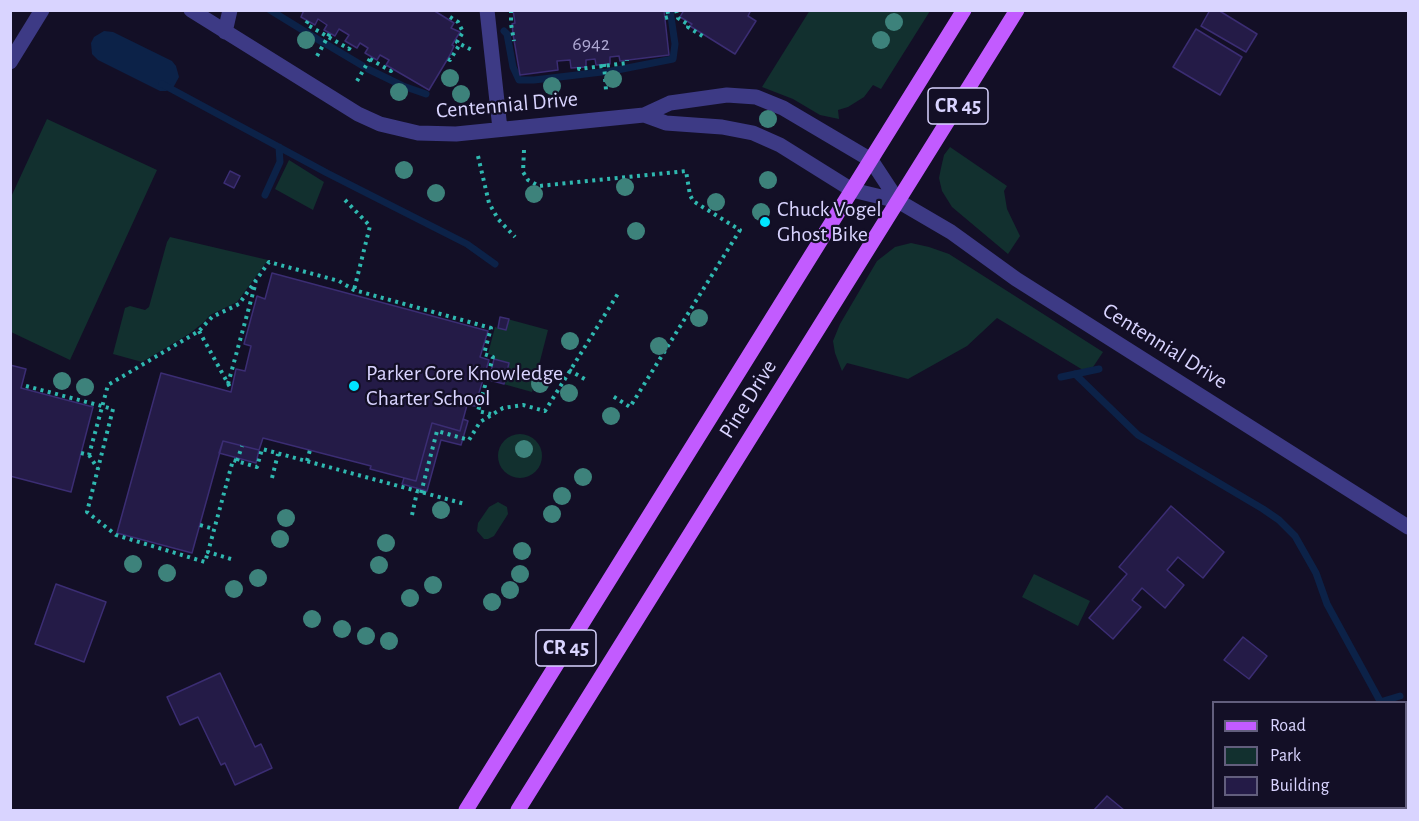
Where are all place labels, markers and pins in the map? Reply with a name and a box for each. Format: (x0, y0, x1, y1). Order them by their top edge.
place label: Chuck Vogel Ghost Bike (777, 196, 882, 248)
marker: Chuck Vogel Ghost Bike (758, 215, 772, 229)
place label: Parker Core Knowledge Charter School (366, 360, 563, 412)
marker: Parker Core Knowledge Charter School (347, 379, 361, 393)

